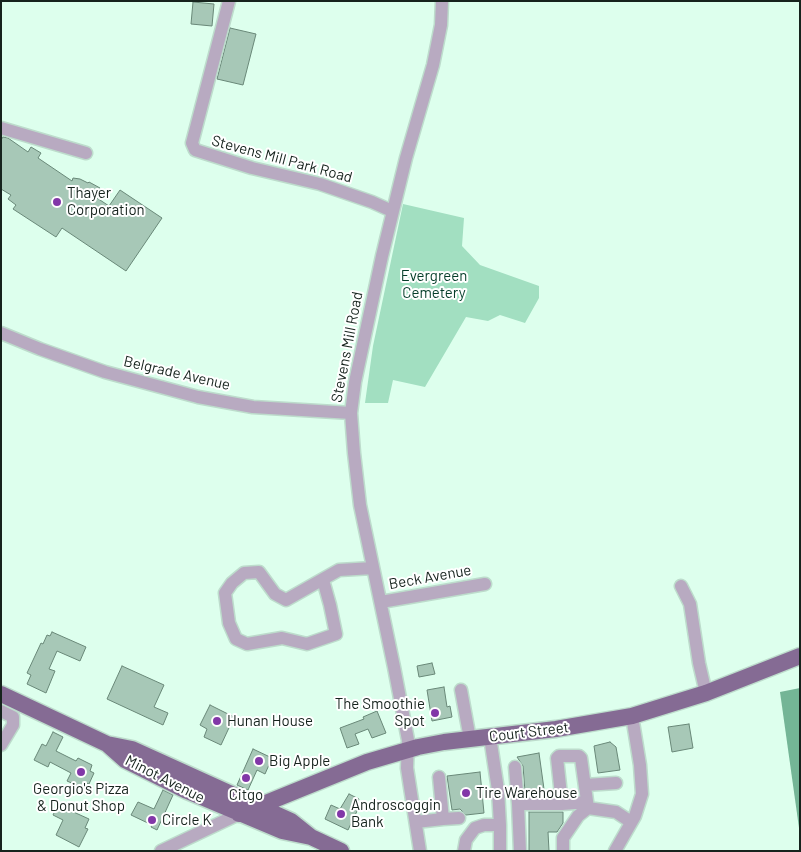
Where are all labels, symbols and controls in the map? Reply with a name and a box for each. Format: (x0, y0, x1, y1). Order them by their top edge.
street label: Stevens Mill Park Road (210, 132, 354, 186)
place label: Thayer Corporation (67, 184, 145, 219)
marker: Thayer Corporation (51, 196, 63, 208)
park label: Evergreen Cemetery (401, 267, 467, 302)
street label: Stevens Mill Road (327, 290, 367, 404)
street label: Belgrade Avenue (122, 352, 232, 394)
street label: Beck Avenue (387, 561, 473, 593)
place label: The Smoothie Spot (335, 695, 425, 730)
marker: The Smoothie Spot (429, 707, 441, 719)
place label: Hunan House (227, 712, 313, 730)
marker: Hunan House (211, 715, 223, 727)
street label: Court Street (488, 718, 570, 746)
street label: Minot Avenue (122, 751, 208, 807)
place label: Big Apple (269, 752, 330, 770)
marker: Big Apple (253, 755, 265, 767)
marker: Georgio's Pizza & Donut Shop (75, 766, 87, 778)
marker: Citgo (240, 772, 252, 784)
place label: Georgio's Pizza & Donut Shop (33, 780, 129, 815)
place label: Tire Warehouse (476, 784, 577, 802)
place label: Citgo (229, 786, 263, 804)
marker: Tire Warehouse (460, 787, 472, 799)
place label: Androscoggin Bank (351, 796, 441, 831)
marker: Androscoggin Bank (335, 808, 347, 820)
place label: Circle K (162, 811, 212, 829)
marker: Circle K (146, 814, 158, 826)

